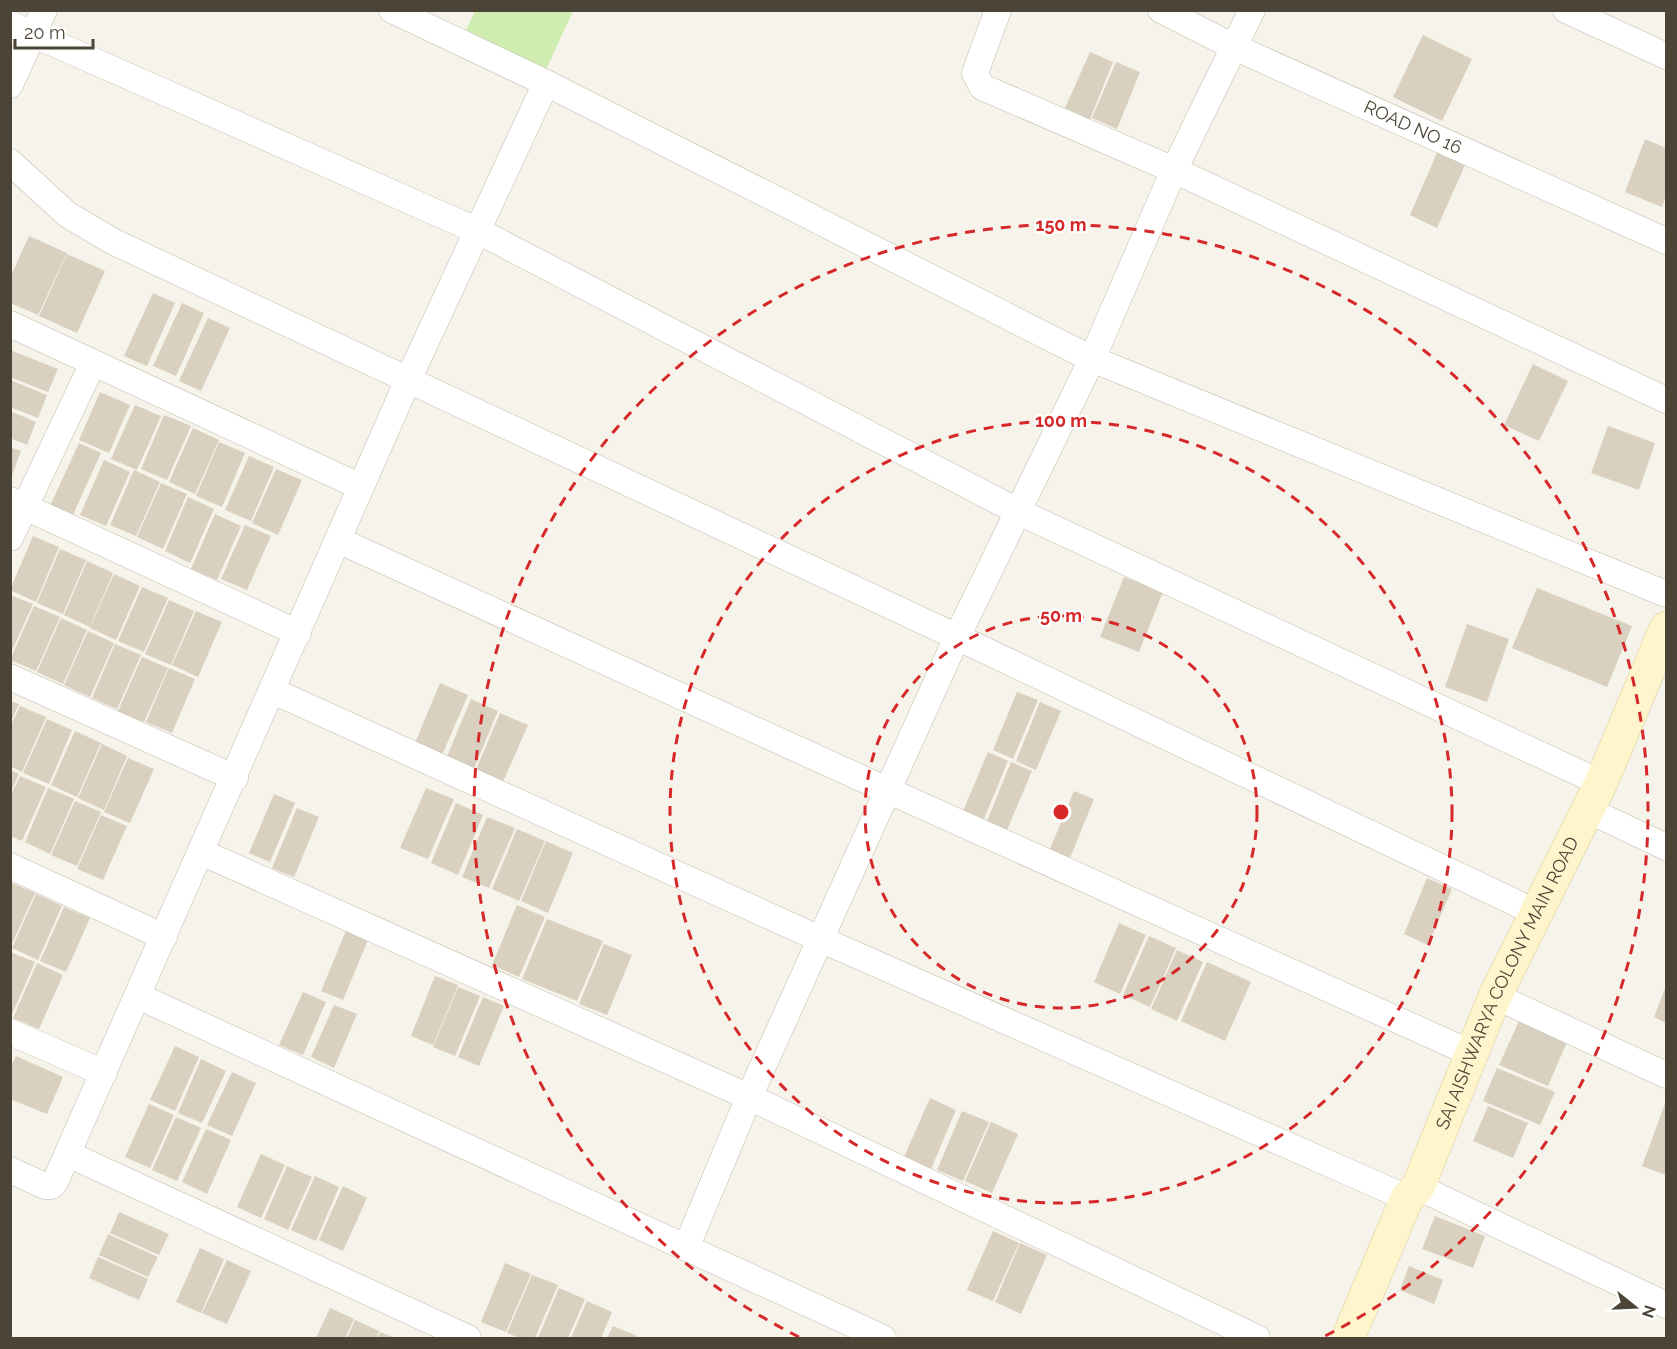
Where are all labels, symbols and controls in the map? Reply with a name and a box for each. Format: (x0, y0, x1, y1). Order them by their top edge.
scale bar (15, 12, 93, 50)
text: 20 m (24, 22, 66, 43)
street label: ROAD NO 16 (1361, 96, 1466, 158)
text: 150 m (1036, 214, 1087, 235)
text: 100 m (1035, 410, 1087, 431)
text: 50 m (1040, 605, 1082, 626)
centre of rings (1051, 802, 1071, 822)
street label: SAI AISHWARYA COLONY MAIN ROAD (1431, 833, 1583, 1133)
north arrow (1605, 1277, 1665, 1337)
text: N (1638, 1303, 1660, 1320)

